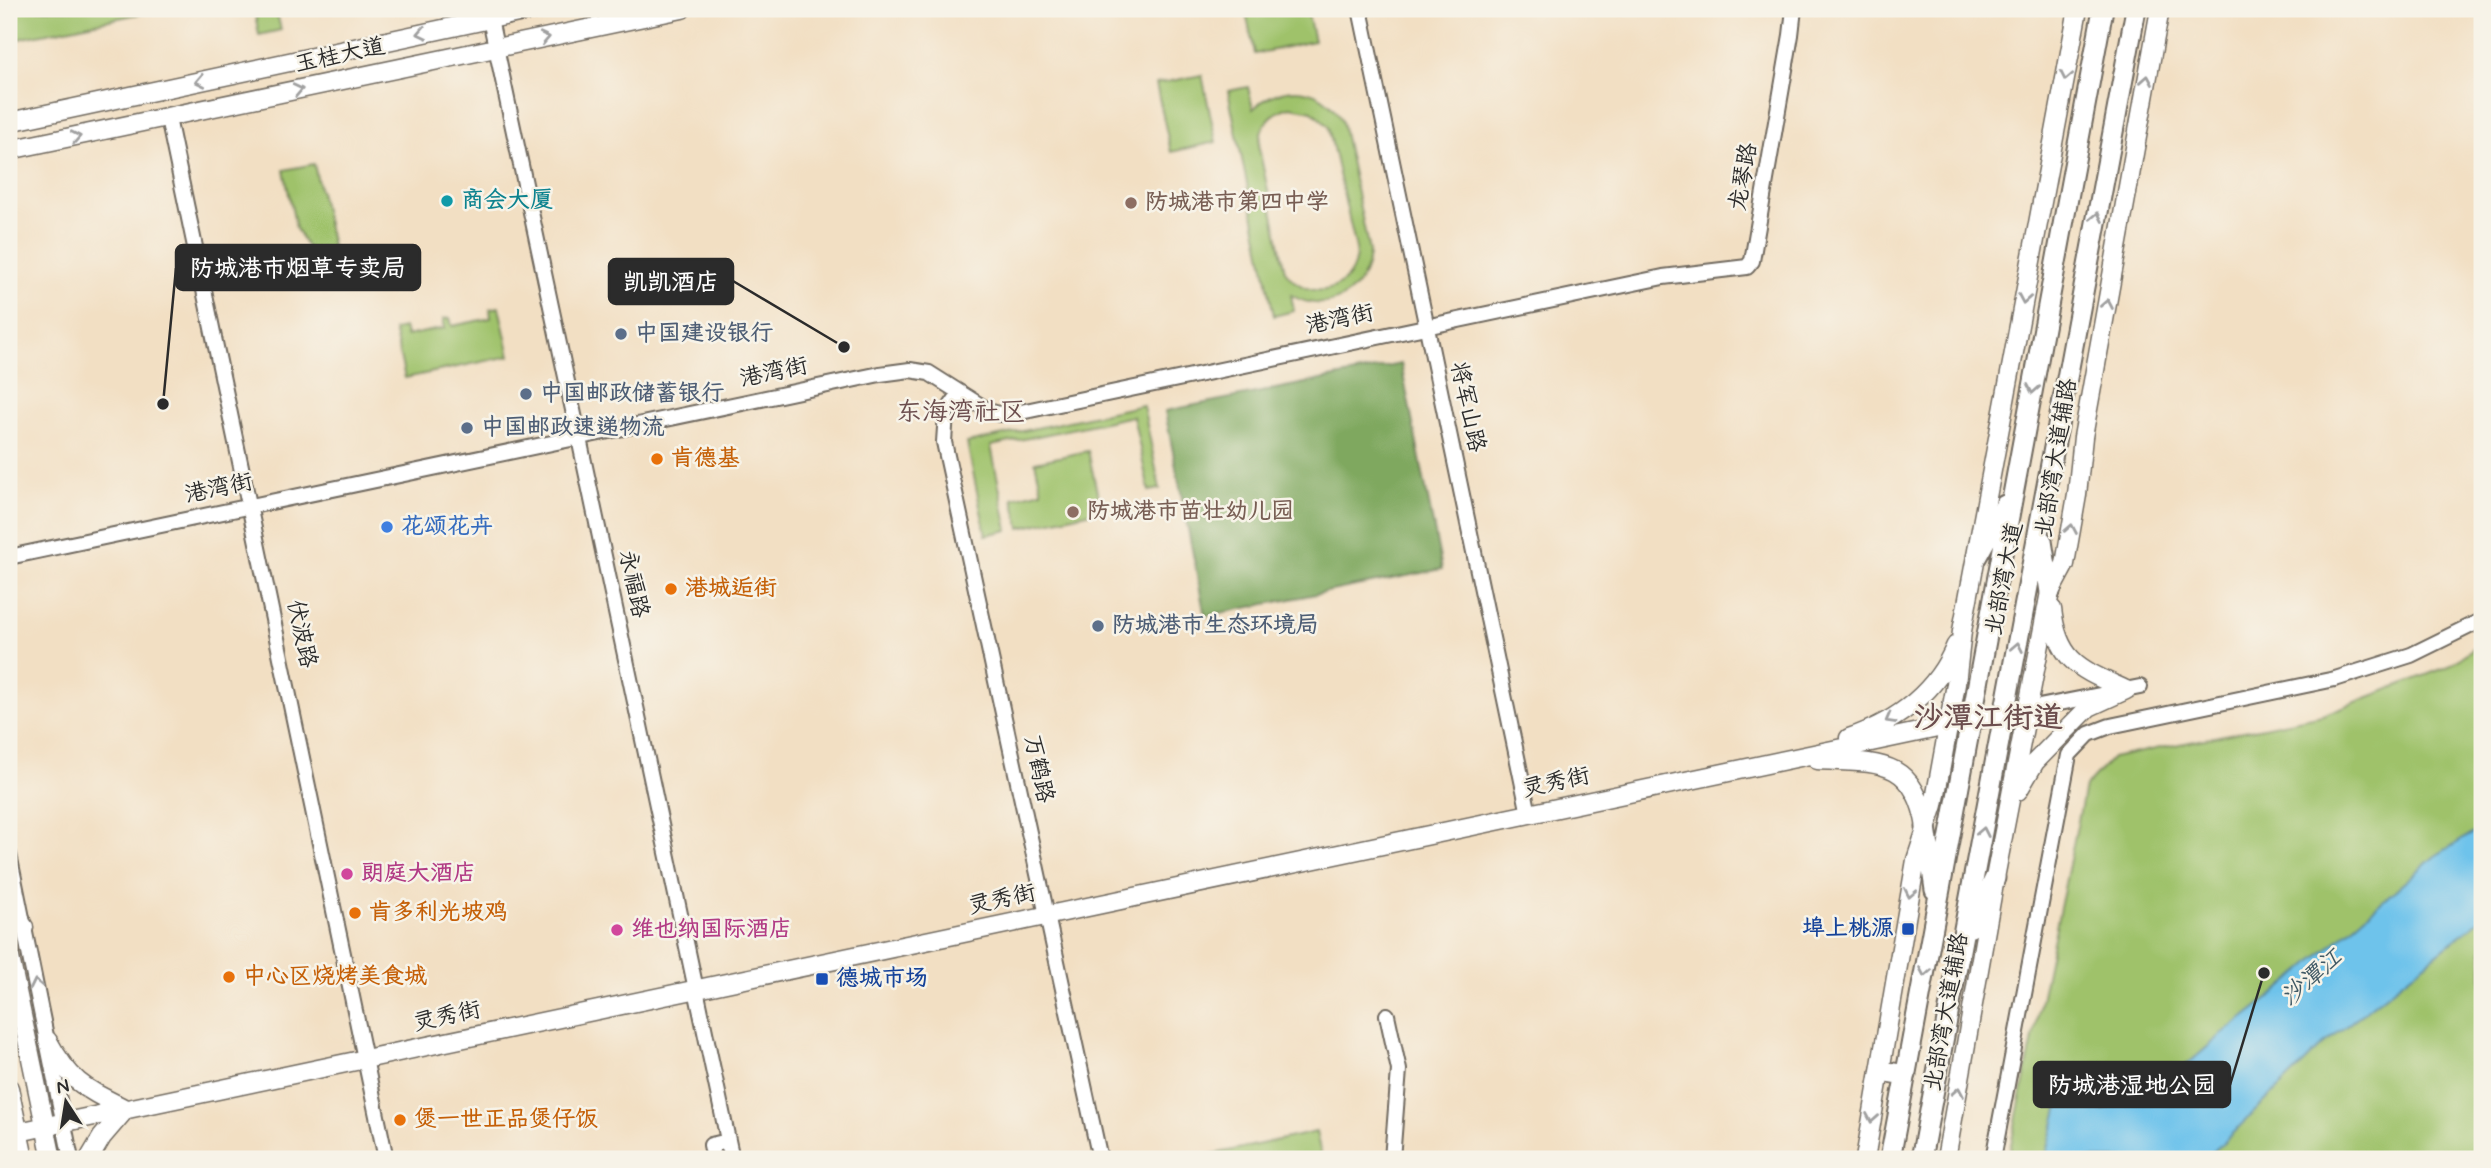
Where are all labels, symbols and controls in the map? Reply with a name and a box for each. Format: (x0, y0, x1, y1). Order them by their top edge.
one-way arrow (416, 24, 428, 39)
one-way arrow (539, 31, 551, 46)
street label: 玉桂大道 (292, 32, 388, 80)
one-way arrow (2059, 70, 2074, 82)
one-way arrow (194, 72, 206, 87)
one-way arrow (2139, 74, 2154, 86)
one-way arrow (292, 84, 304, 99)
one-way arrow (70, 130, 82, 145)
street label: 龙琴路 (1723, 140, 1765, 214)
place label: 商会大厦 (461, 186, 553, 216)
place label: 防城港市第四中学 (1145, 188, 1329, 218)
marker: 商会大厦 (439, 193, 455, 209)
marker: 防城港市第四中学 (1123, 195, 1139, 211)
one-way arrow (2089, 211, 2104, 223)
callout: 防城港市烟草专卖局 (176, 245, 420, 290)
text: 防城港市烟草专卖局 (190, 254, 406, 285)
callout: 凯凯酒店 (609, 259, 733, 304)
text: 凯凯酒店 (623, 268, 719, 299)
one-way arrow (2017, 294, 2032, 305)
street label: 港湾街 (1303, 298, 1377, 342)
one-way arrow (2098, 298, 2113, 310)
place label: 中国建设银行 (635, 319, 773, 349)
marker: 中国建设银行 (613, 326, 629, 342)
street label: 港湾街 (737, 351, 811, 395)
street label: 将军山路 (1443, 359, 1491, 455)
street label: 北部湾大道辅路 (2030, 376, 2084, 540)
place label: 中国邮政储蓄银行 (540, 379, 724, 409)
one-way arrow (2026, 383, 2041, 395)
marker: 中国邮政储蓄银行 (518, 386, 534, 402)
district label: 东海湾社区 (896, 396, 1026, 430)
place label: 中国邮政速递物流 (481, 413, 665, 443)
marker: 中国邮政速递物流 (459, 420, 475, 436)
place label: 肯德基 (671, 444, 740, 474)
marker: 肯德基 (649, 451, 665, 467)
street label: 港湾街 (182, 467, 256, 511)
place label: 防城港市苗壮幼儿园 (1087, 497, 1294, 527)
marker: 防城港市苗壮幼儿园 (1065, 504, 1081, 520)
place label: 花颂花卉 (401, 512, 493, 542)
marker: 花颂花卉 (379, 519, 395, 535)
street label: 北部湾大道 (1979, 520, 2031, 638)
one-way arrow (2063, 523, 2078, 535)
street label: 永福路 (611, 547, 655, 621)
place label: 港城逅街 (685, 574, 777, 604)
marker: 港城逅街 (663, 581, 679, 597)
street label: 伏波路 (279, 597, 323, 671)
place label: 防城港市生态环境局 (1112, 611, 1319, 641)
marker: 防城港市生态环境局 (1090, 618, 1106, 634)
one-way arrow (2009, 641, 2024, 653)
district label: 沙潭江街道 (1913, 699, 2063, 738)
one-way arrow (1885, 711, 1898, 725)
street label: 万鹤路 (1016, 732, 1060, 806)
street label: 灵秀街 (1519, 761, 1593, 805)
one-way arrow (1974, 826, 1989, 838)
place label: 朗庭大酒店 (361, 859, 476, 889)
marker: 朗庭大酒店 (339, 866, 355, 882)
street label: 灵秀街 (965, 878, 1039, 922)
one-way arrow (1903, 887, 1918, 899)
place label: 肯多利光坡鸡 (369, 898, 507, 928)
marker: 肯多利光坡鸡 (347, 905, 363, 921)
place label: 埠上桃源 (1802, 914, 1894, 944)
place label: 维也纳国际酒店 (631, 915, 792, 945)
marker: 埠上桃源 (1900, 921, 1916, 937)
marker: 维也纳国际酒店 (609, 922, 625, 938)
street label: 北部湾大道辅路 (1918, 930, 1976, 1094)
water label: 沙潭江 (2275, 942, 2350, 1013)
place label: 中心区烧烤美食城 (243, 962, 427, 992)
place label: 德城市场 (836, 964, 928, 994)
one-way arrow (1918, 966, 1933, 978)
marker: 中心区烧烤美食城 (221, 969, 237, 985)
marker: 德城市场 (814, 971, 830, 987)
one-way arrow (29, 978, 44, 990)
street label: 灵秀街 (410, 995, 484, 1039)
callout: 防城港湿地公园 (2034, 1062, 2230, 1107)
north arrow (32, 1066, 102, 1136)
text: 防城港湿地公园 (2048, 1071, 2216, 1102)
text: N (54, 1073, 72, 1100)
one-way arrow (1950, 1086, 1965, 1098)
place label: 煲一世正品煲仔饭 (414, 1105, 598, 1135)
marker: 煲一世正品煲仔饭 (392, 1112, 408, 1128)
one-way arrow (1866, 1112, 1881, 1124)

